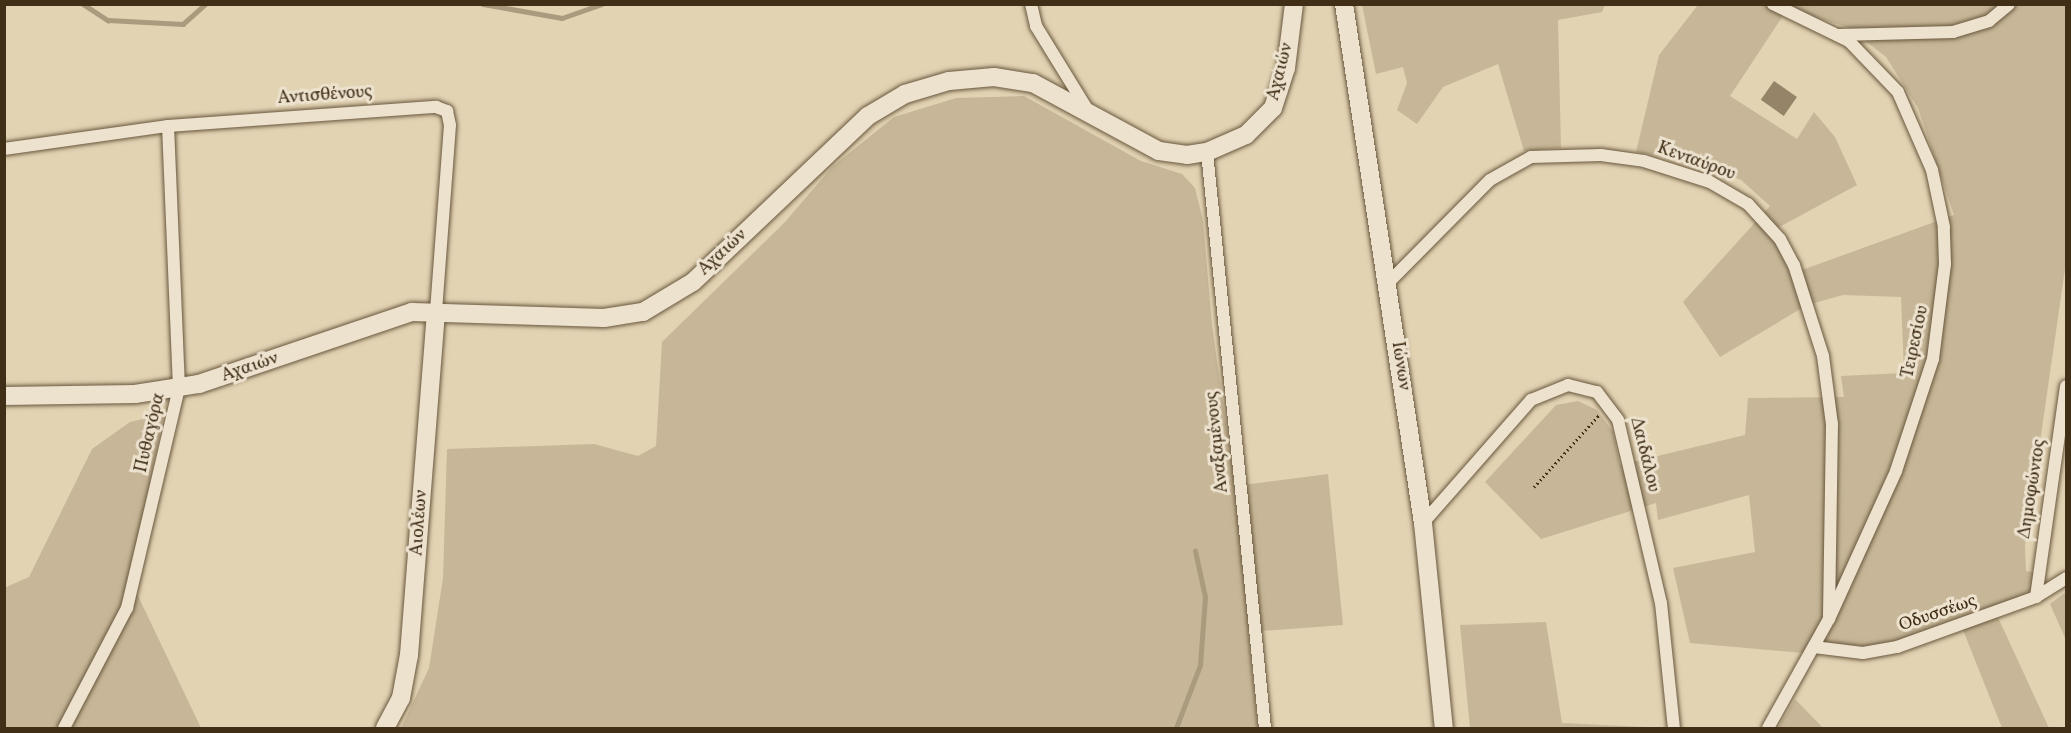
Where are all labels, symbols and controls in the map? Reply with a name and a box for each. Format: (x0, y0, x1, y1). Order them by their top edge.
street label: Αχαιών (1263, 41, 1299, 103)
street label: Αντισθένους (277, 82, 373, 110)
street label: Κενταύρου (1654, 138, 1738, 186)
street label: Αχαιών (694, 225, 752, 281)
street label: Τειρεσίου (1898, 304, 1934, 380)
street label: Ιώνων (1386, 340, 1414, 392)
street label: Αχαιών (219, 348, 281, 388)
street label: Αναξαμένους (1202, 390, 1234, 494)
street label: Πυθαγόρα (131, 391, 171, 475)
street label: Δαιδάλου (1624, 415, 1664, 495)
street label: Δημοφώντος (2014, 438, 2052, 540)
street label: Αιολέων (407, 489, 433, 557)
street label: Οδυσσέως (1897, 591, 1979, 637)

